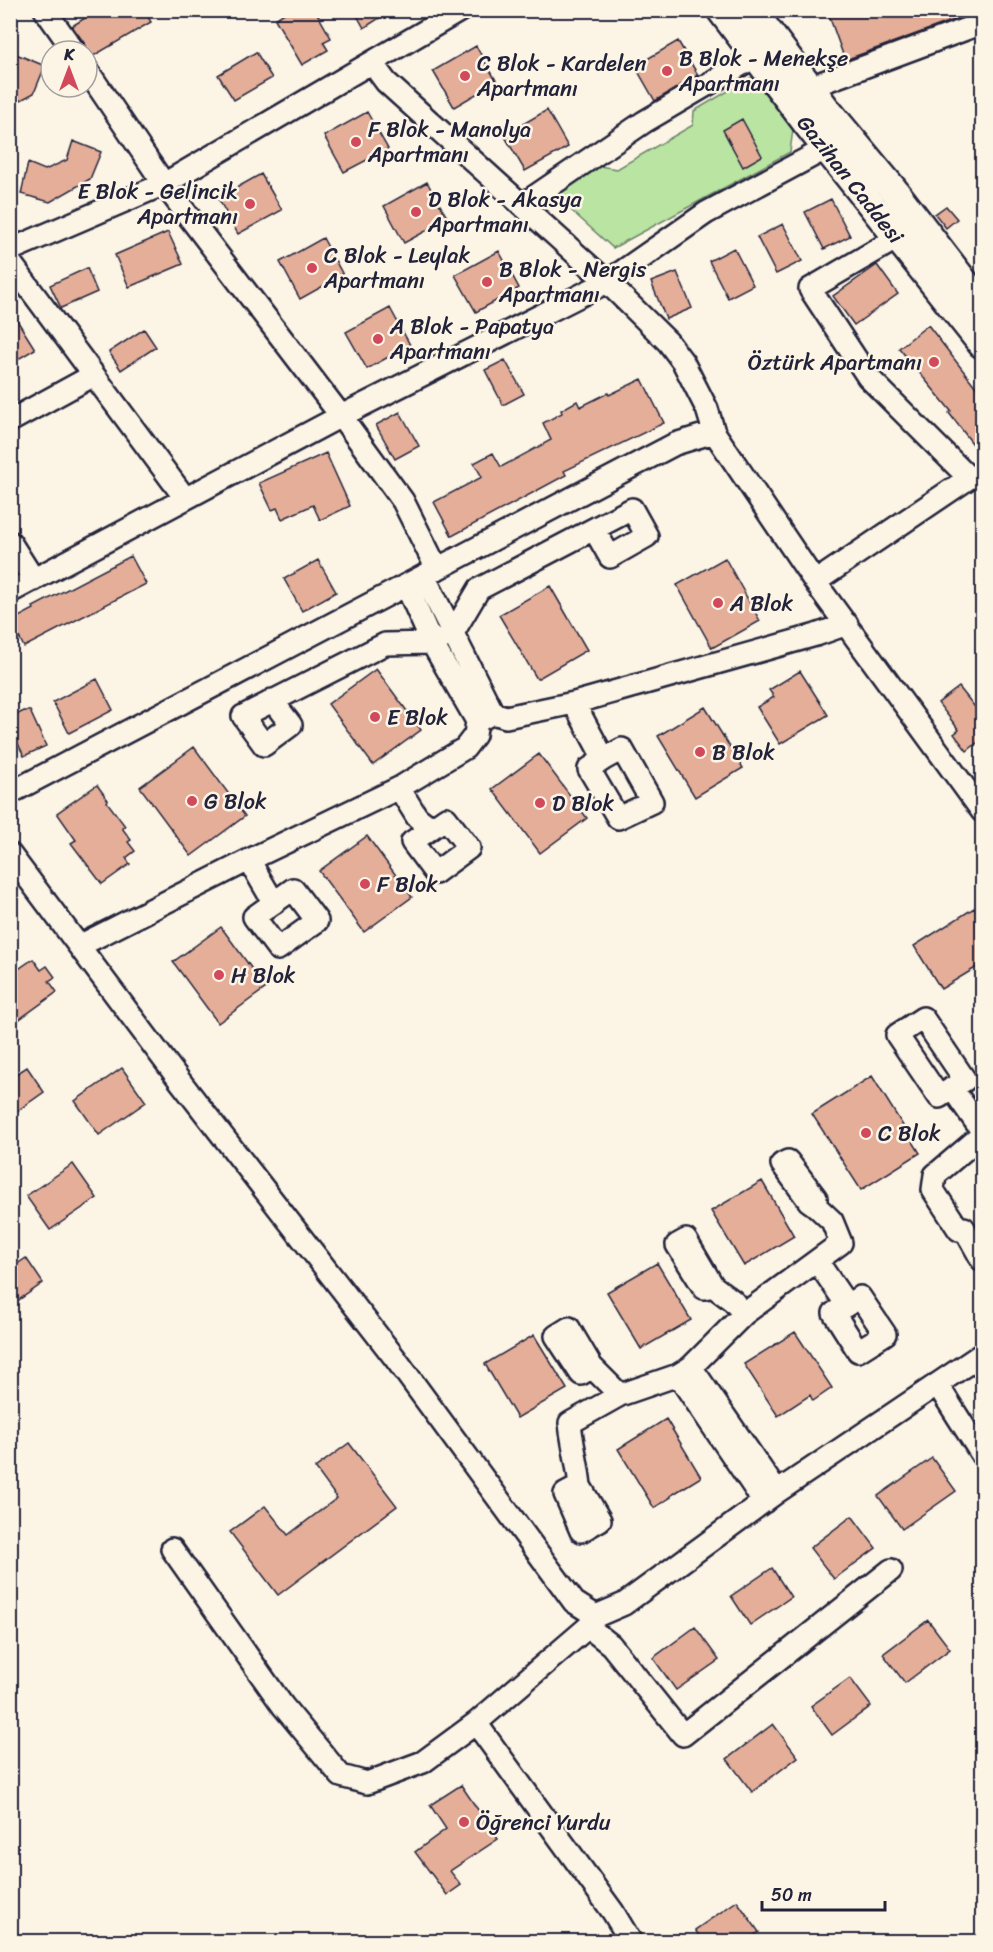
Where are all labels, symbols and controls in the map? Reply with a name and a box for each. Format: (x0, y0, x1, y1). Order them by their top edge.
north arrow (39, 39, 99, 99)
place label: B Blok - Menekşe Apartmanı (678, 39, 848, 103)
text: K (63, 40, 75, 69)
place label: C Blok - Kardelen Apartmanı (476, 44, 647, 108)
marker: B Blok - Menekşe Apartmanı (660, 64, 674, 78)
marker: C Blok - Kardelen Apartmanı (458, 69, 472, 83)
street label: Gazihan Caddesi (787, 106, 915, 253)
place label: F Blok - Manolya Apartmanı (367, 110, 531, 174)
marker: F Blok - Manolya Apartmanı (349, 135, 363, 149)
place label: E Blok - Gelincik Apartmanı (77, 172, 238, 236)
place label: D Blok - Akasya Apartmanı (427, 180, 582, 244)
marker: E Blok - Gelincik Apartmanı (243, 197, 257, 211)
marker: D Blok - Akasya Apartmanı (409, 205, 423, 219)
place label: C Blok - Leylak Apartmanı (323, 236, 470, 300)
place label: B Blok - Nergis Apartmanı (498, 250, 647, 314)
marker: C Blok - Leylak Apartmanı (305, 261, 319, 275)
marker: B Blok - Nergis Apartmanı (480, 275, 494, 289)
place label: A Blok - Papatya Apartmanı (389, 307, 554, 371)
marker: A Blok - Papatya Apartmanı (371, 332, 385, 346)
place label: Öztürk Apartmanı (748, 343, 922, 382)
marker: Öztürk Apartmanı (927, 355, 941, 369)
place label: A Blok (729, 584, 793, 623)
marker: A Blok (711, 596, 725, 610)
place label: E Blok (387, 698, 448, 737)
marker: E Blok (368, 710, 382, 724)
place label: B Blok (712, 733, 775, 772)
marker: B Blok (693, 745, 707, 759)
place label: G Blok (204, 782, 267, 821)
place label: D Blok (552, 784, 614, 823)
marker: G Blok (185, 794, 199, 808)
marker: D Blok (533, 796, 547, 810)
place label: F Blok (377, 865, 438, 904)
marker: F Blok (358, 877, 372, 891)
place label: H Blok (231, 956, 296, 995)
marker: H Blok (212, 968, 226, 982)
place label: C Blok (878, 1114, 941, 1153)
marker: C Blok (859, 1126, 873, 1140)
place label: Öğrenci Yurdu (476, 1803, 611, 1842)
marker: Öğrenci Yurdu (457, 1815, 471, 1829)
scale bar (762, 1874, 885, 1912)
text: 50 m (771, 1879, 812, 1911)

